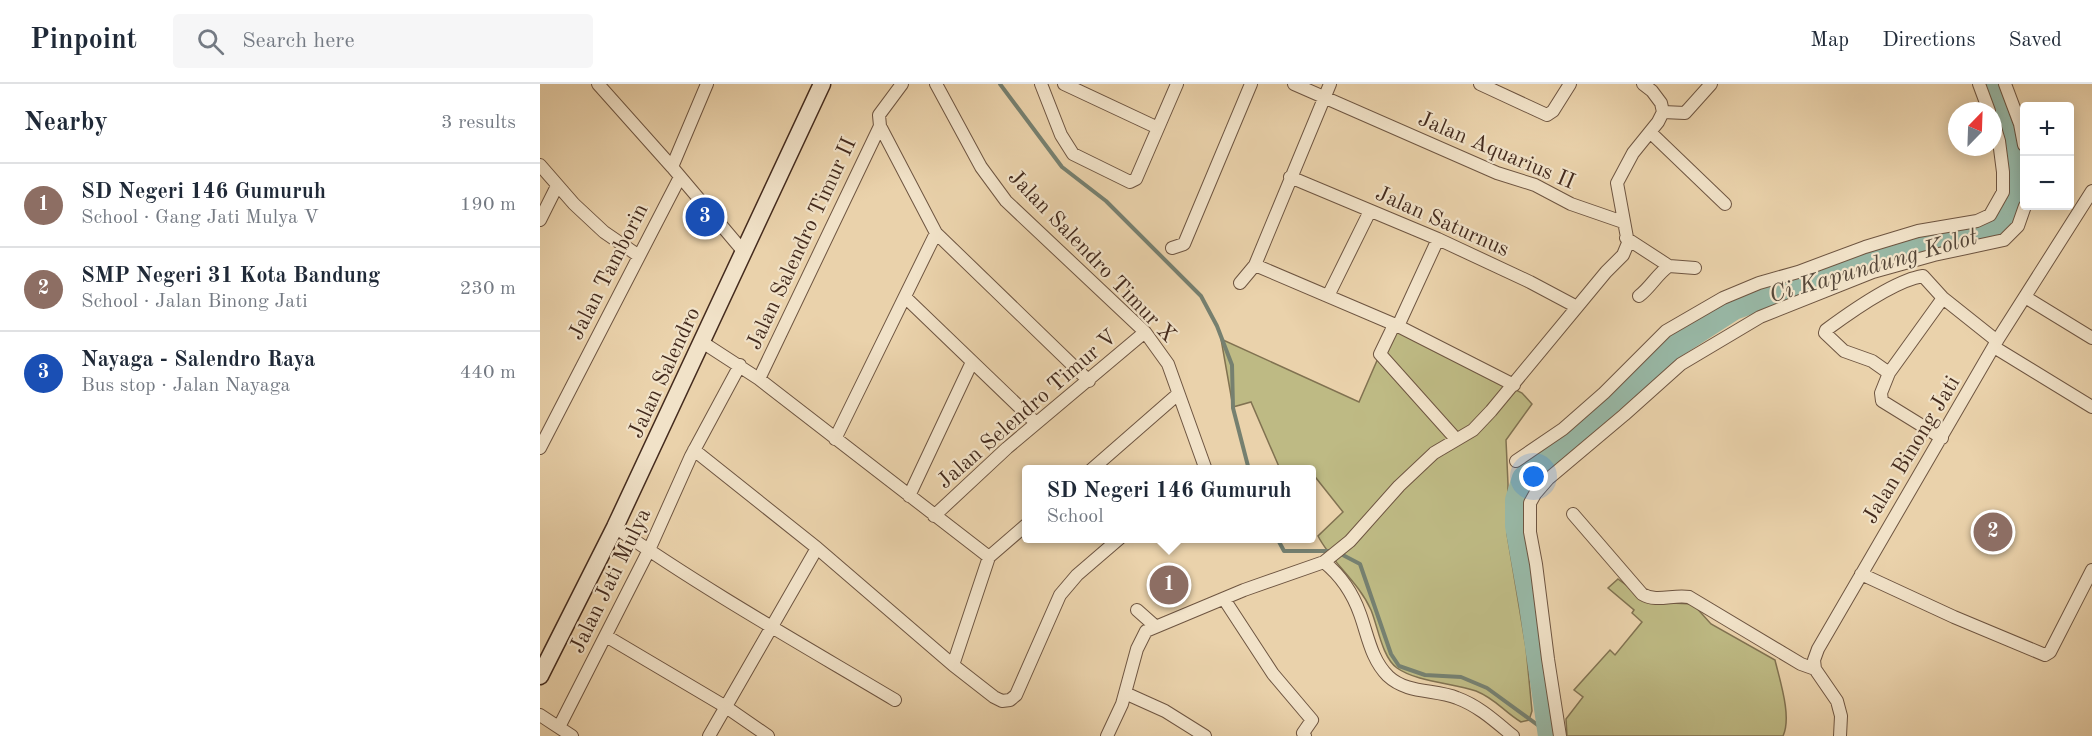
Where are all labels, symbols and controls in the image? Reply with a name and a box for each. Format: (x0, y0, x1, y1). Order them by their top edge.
search box (173, 14, 593, 68)
icon: search (194, 25, 227, 58)
text: Pinpoint (30, 27, 137, 55)
text: Search here (242, 30, 355, 52)
text: Map (1810, 30, 1849, 51)
text: Directions (1882, 30, 1976, 51)
text: Saved (2009, 30, 2062, 51)
north arrow (1948, 102, 2002, 156)
map controls (2020, 102, 2074, 210)
button: + (2020, 102, 2074, 156)
street label: Jalan Aquarius II (1415, 108, 1578, 194)
text: Nearby (24, 110, 108, 136)
text: 3 results (441, 113, 516, 133)
street label: Jalan Salendro Timur II (743, 135, 861, 353)
button: − (2020, 156, 2074, 210)
street label: Jalan Salendro Timur X (1004, 166, 1179, 347)
text: SD Negeri 146 Gumuruh (81, 181, 326, 203)
street label: Jalan Saturnus (1372, 183, 1512, 261)
pin: 3 (686, 194, 724, 240)
text: 1 (38, 195, 49, 215)
text: 190 m (460, 195, 516, 215)
street label: Jalan Tamborin (565, 200, 653, 344)
text: School · Gang Jati Mulya V (81, 208, 319, 228)
water label: Ci Kapundung Kolot (1767, 226, 1981, 308)
text: SMP Negeri 31 Kota Bandung (81, 265, 380, 287)
text: 2 (38, 279, 49, 299)
text: 230 m (460, 279, 516, 299)
text: School · Jalan Binong Jati (81, 292, 308, 312)
street label: Jalan Salendro (625, 304, 705, 442)
street label: Jalan Selendro Timur V (933, 326, 1121, 493)
text: Nayaga - Salendro Raya (81, 349, 315, 371)
text: 3 (38, 363, 49, 383)
text: 440 m (460, 363, 516, 383)
street label: Jalan Binong Jati (1859, 372, 1964, 528)
text: Bus stop · Jalan Nayaga (81, 376, 290, 396)
your location (1519, 462, 1548, 491)
popup (1022, 465, 1316, 543)
text: SD Negeri 146 Gumuruh (1046, 480, 1292, 502)
street label: Jalan Jati Mulya (566, 505, 655, 657)
text: School (1046, 507, 1104, 527)
pin: 2 (1974, 510, 2012, 554)
pin: 1 (1150, 562, 1188, 608)

